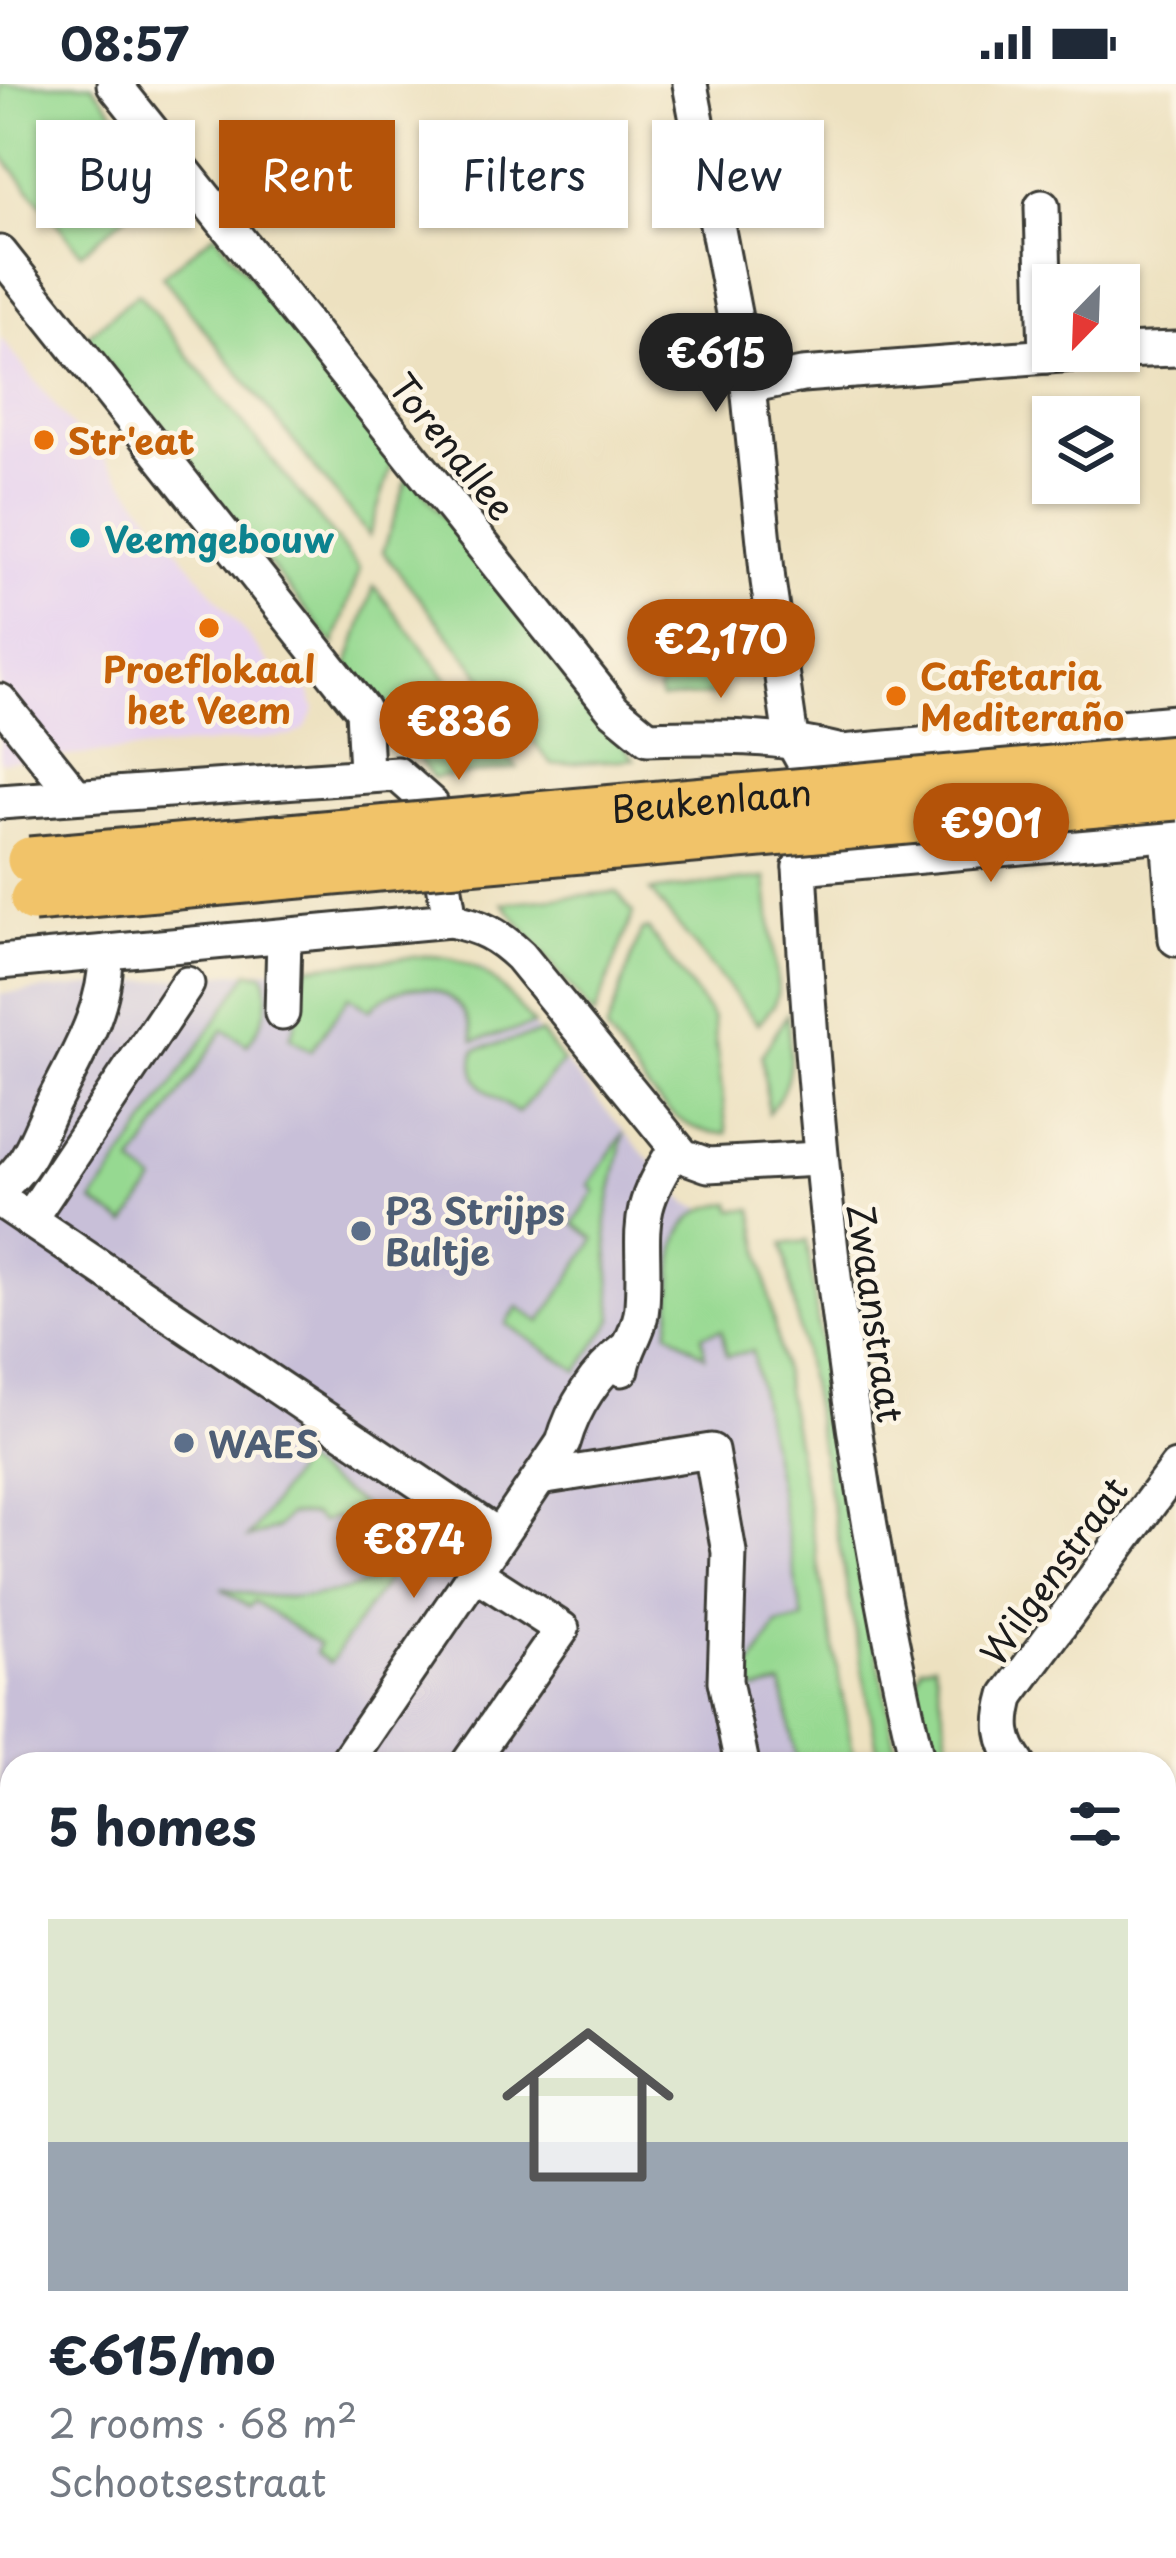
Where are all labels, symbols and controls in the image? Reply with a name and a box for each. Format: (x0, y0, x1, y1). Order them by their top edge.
text: 08:57 (60, 8, 189, 76)
chip: Buy (36, 120, 195, 228)
chip: Rent (219, 120, 395, 228)
chip: Filters (419, 120, 628, 228)
chip: New (652, 120, 824, 228)
north arrow (1032, 264, 1140, 372)
map controls (1032, 264, 1140, 504)
pin: €615 (645, 313, 787, 415)
text: €615 (666, 322, 766, 381)
street label: Torenallee (377, 361, 529, 531)
button: layers (1032, 396, 1140, 504)
place label: Str'eat (68, 413, 195, 467)
marker: Str'eat (31, 427, 57, 453)
place label: Veemgebouw (104, 511, 335, 565)
marker: Veemgebouw (67, 525, 93, 551)
pin: €2,170 (623, 599, 819, 701)
text: €2,170 (654, 608, 788, 667)
marker: Proeflokaal het Veem (196, 615, 222, 641)
place label: Proeflokaal het Veem (103, 641, 315, 736)
place label: Cafetaria Mediteraño (920, 648, 1124, 743)
pin: €836 (388, 681, 530, 783)
marker: Cafetaria Mediteraño (883, 683, 909, 709)
text: €836 (406, 690, 512, 749)
street label: Beukenlaan (609, 764, 814, 835)
pin: €901 (920, 783, 1062, 885)
text: €901 (940, 792, 1042, 851)
place label: P3 Strijps Bultje (385, 1183, 565, 1278)
street label: Zwaanstraat (835, 1200, 919, 1426)
marker: P3 Strijps Bultje (348, 1218, 374, 1244)
place label: WAES (208, 1416, 319, 1470)
marker: WAES (171, 1430, 197, 1456)
street label: Wilgenstraat (966, 1465, 1140, 1675)
pin: €874 (343, 1499, 485, 1601)
text: €874 (363, 1508, 465, 1567)
text: 5 homes (48, 1786, 257, 1863)
icon: filters (1062, 1791, 1128, 1857)
icon: home (480, 1997, 696, 2213)
text: €615/mo (48, 2315, 276, 2392)
text: 2 rooms · 68 m² (48, 2392, 357, 2451)
text: Schootsestraat (48, 2451, 326, 2510)

